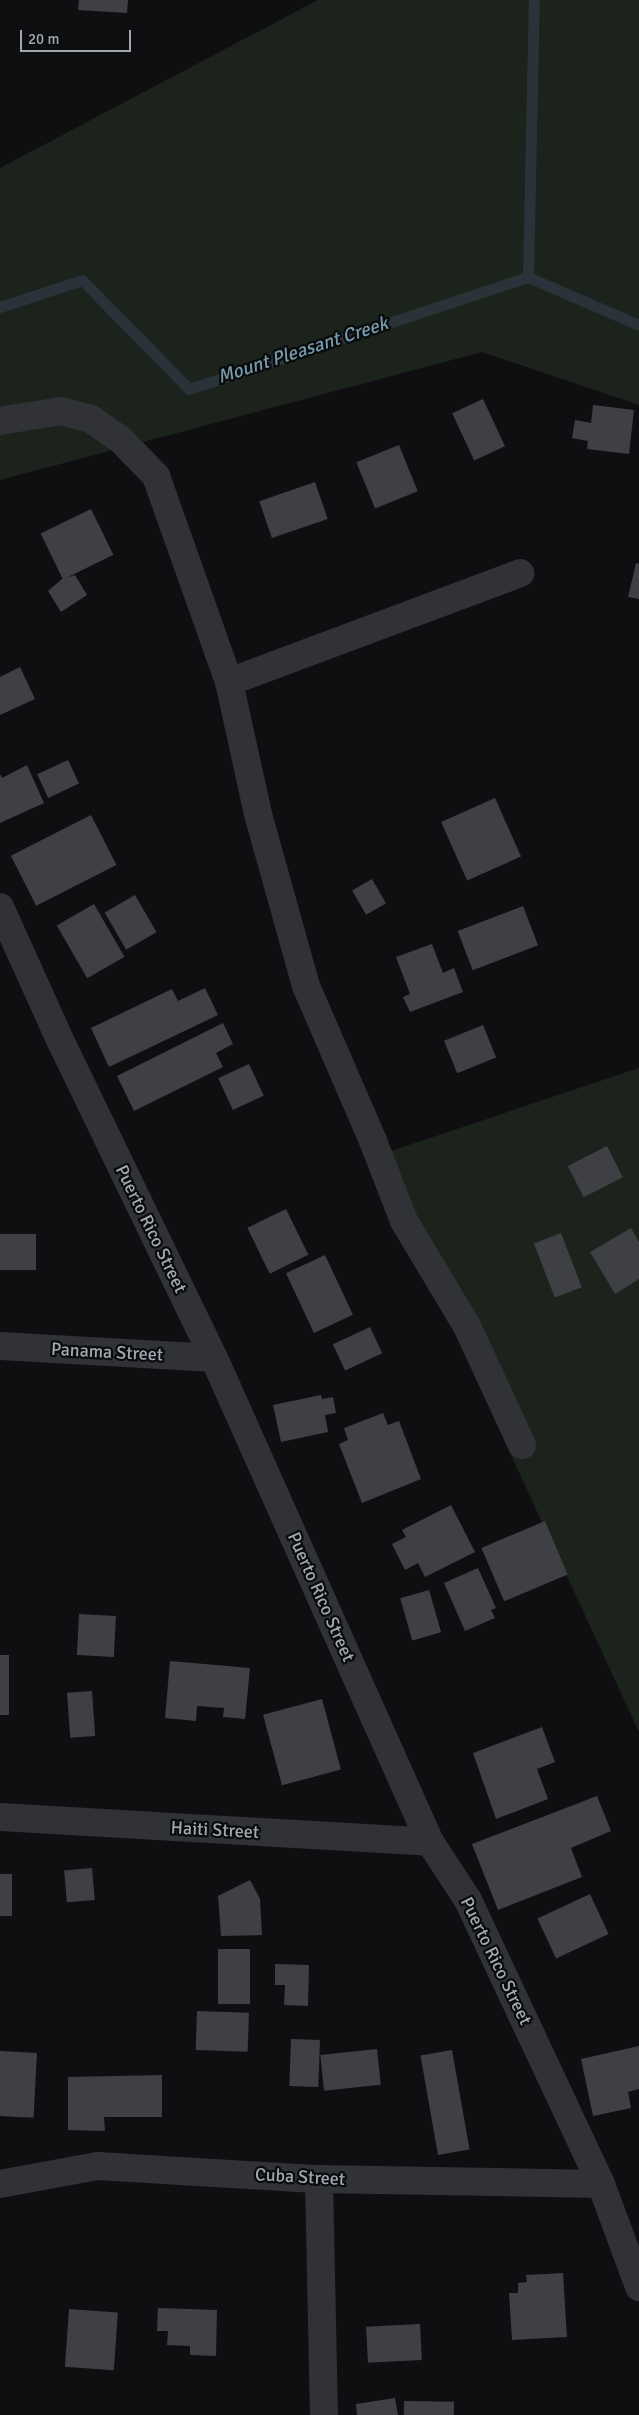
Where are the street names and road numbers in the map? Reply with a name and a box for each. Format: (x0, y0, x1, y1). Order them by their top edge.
street label: Puerto Rico Street (111, 1162, 191, 1296)
street label: Panama Street (50, 1338, 164, 1366)
street label: Puerto Rico Street (283, 1529, 359, 1665)
street label: Haiti Street (170, 1817, 260, 1843)
street label: Puerto Rico Street (456, 1894, 536, 2028)
street label: Cuba Street (254, 2164, 346, 2190)

